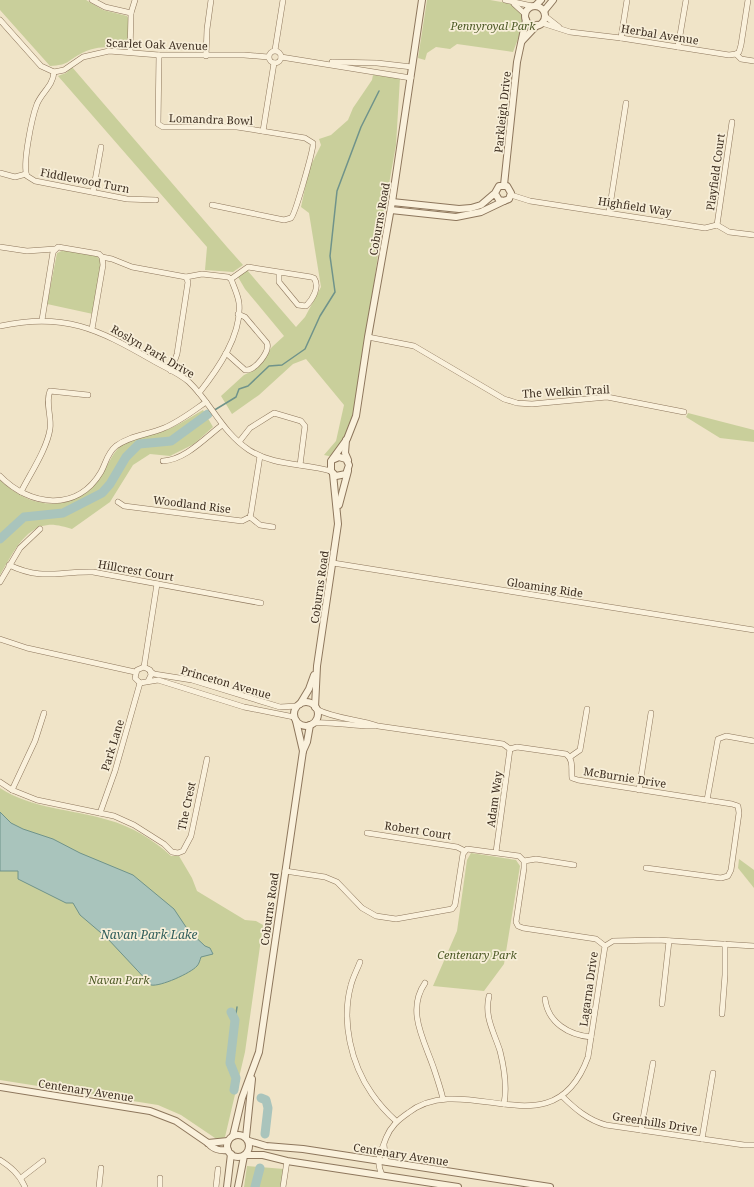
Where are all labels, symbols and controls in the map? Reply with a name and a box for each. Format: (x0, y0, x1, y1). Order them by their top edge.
park label: Pennyroyal Park (449, 18, 536, 33)
street label: Herbal Avenue (620, 20, 700, 48)
street label: Scarlet Oak Avenue (106, 35, 208, 53)
street label: Parkleigh Drive (490, 70, 514, 154)
street label: Lomandra Bowl (169, 110, 254, 128)
street label: Playfield Court (702, 132, 728, 211)
street label: Fiddlewood Turn (39, 164, 131, 196)
street label: Coburns Road (365, 181, 393, 256)
street label: Highfield Way (597, 193, 674, 219)
street label: Roslyn Park Drive (108, 321, 198, 381)
street label: The Welkin Trail (522, 381, 611, 401)
street label: Woodland Rise (152, 492, 232, 516)
street label: Coburns Road (306, 549, 332, 624)
street label: Hillcrest Court (97, 556, 175, 584)
street label: Gloaming Ride (506, 574, 584, 600)
street label: Princeton Avenue (179, 662, 273, 702)
street label: Park Lane (97, 717, 127, 773)
street label: McBurnie Drive (583, 763, 667, 791)
street label: Adam Way (483, 769, 505, 828)
street label: The Crest (174, 780, 198, 832)
street label: Robert Court (384, 817, 453, 843)
street label: Coburns Road (256, 871, 282, 946)
water label: Navan Park Lake (100, 926, 197, 943)
park label: Centenary Park (437, 947, 518, 962)
street label: Lagarna Drive (575, 950, 601, 1027)
park label: Navan Park (87, 972, 150, 987)
street label: Centenary Avenue (37, 1075, 135, 1105)
street label: Greenhills Drive (611, 1108, 699, 1136)
street label: Centenary Avenue (352, 1139, 450, 1169)

